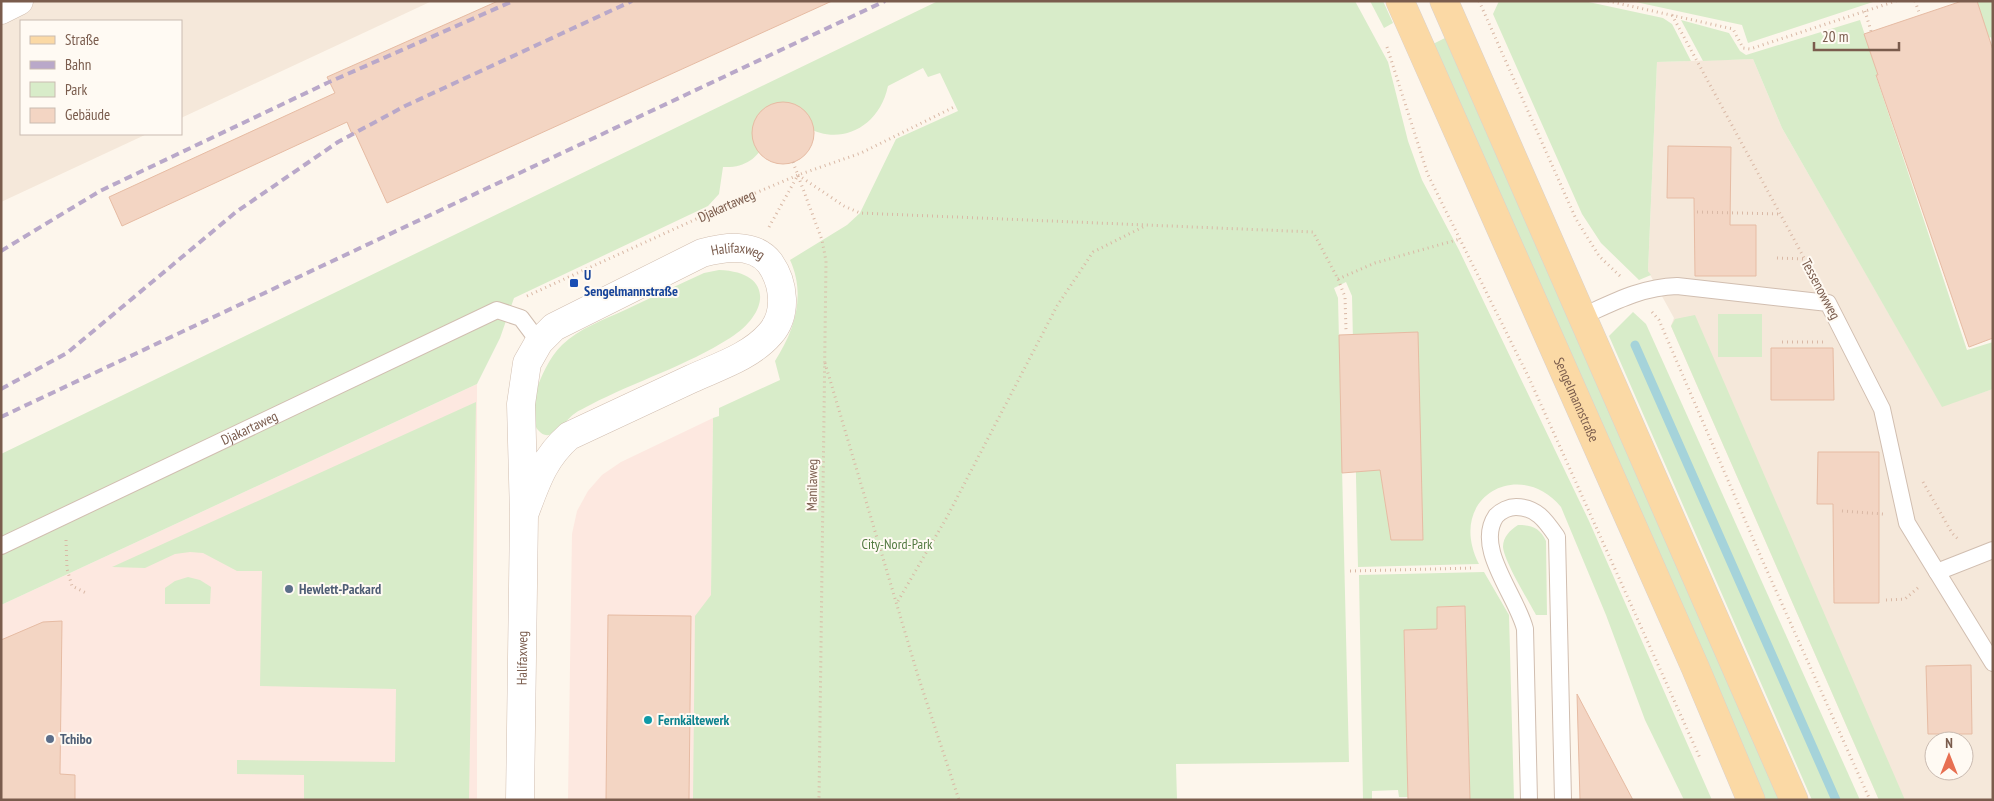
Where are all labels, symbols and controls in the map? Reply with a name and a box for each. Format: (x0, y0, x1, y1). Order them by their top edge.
legend (20, 20, 182, 135)
scale bar (1814, 20, 1899, 52)
text: 20 m (1822, 27, 1848, 46)
text: Straße (65, 30, 99, 49)
text: Bahn (65, 55, 91, 74)
text: Park (65, 80, 87, 99)
text: Gebäude (65, 105, 110, 124)
street label: Djakartaweg (695, 185, 758, 226)
street label: Halifaxweg (709, 239, 768, 264)
street label: Tessenowweg (1798, 256, 1844, 322)
place label: U Sengelmannstraße (584, 266, 678, 300)
marker: U Sengelmannstraße (568, 277, 580, 289)
street label: Sengelmannstraße (1550, 354, 1603, 445)
street label: Djakartaweg (218, 407, 281, 449)
street label: Manilaweg (803, 459, 821, 511)
park label: City-Nord-Park (862, 535, 933, 553)
place label: Hewlett-Packard (299, 580, 381, 598)
marker: Hewlett-Packard (283, 583, 295, 595)
street label: Halifaxweg (513, 631, 531, 685)
place label: Fernkältewerk (658, 711, 730, 729)
marker: Fernkältewerk (642, 714, 654, 726)
place label: Tchibo (60, 730, 92, 748)
north arrow (1924, 731, 1974, 781)
marker: Tchibo (44, 733, 56, 745)
text: N (1945, 734, 1953, 752)

